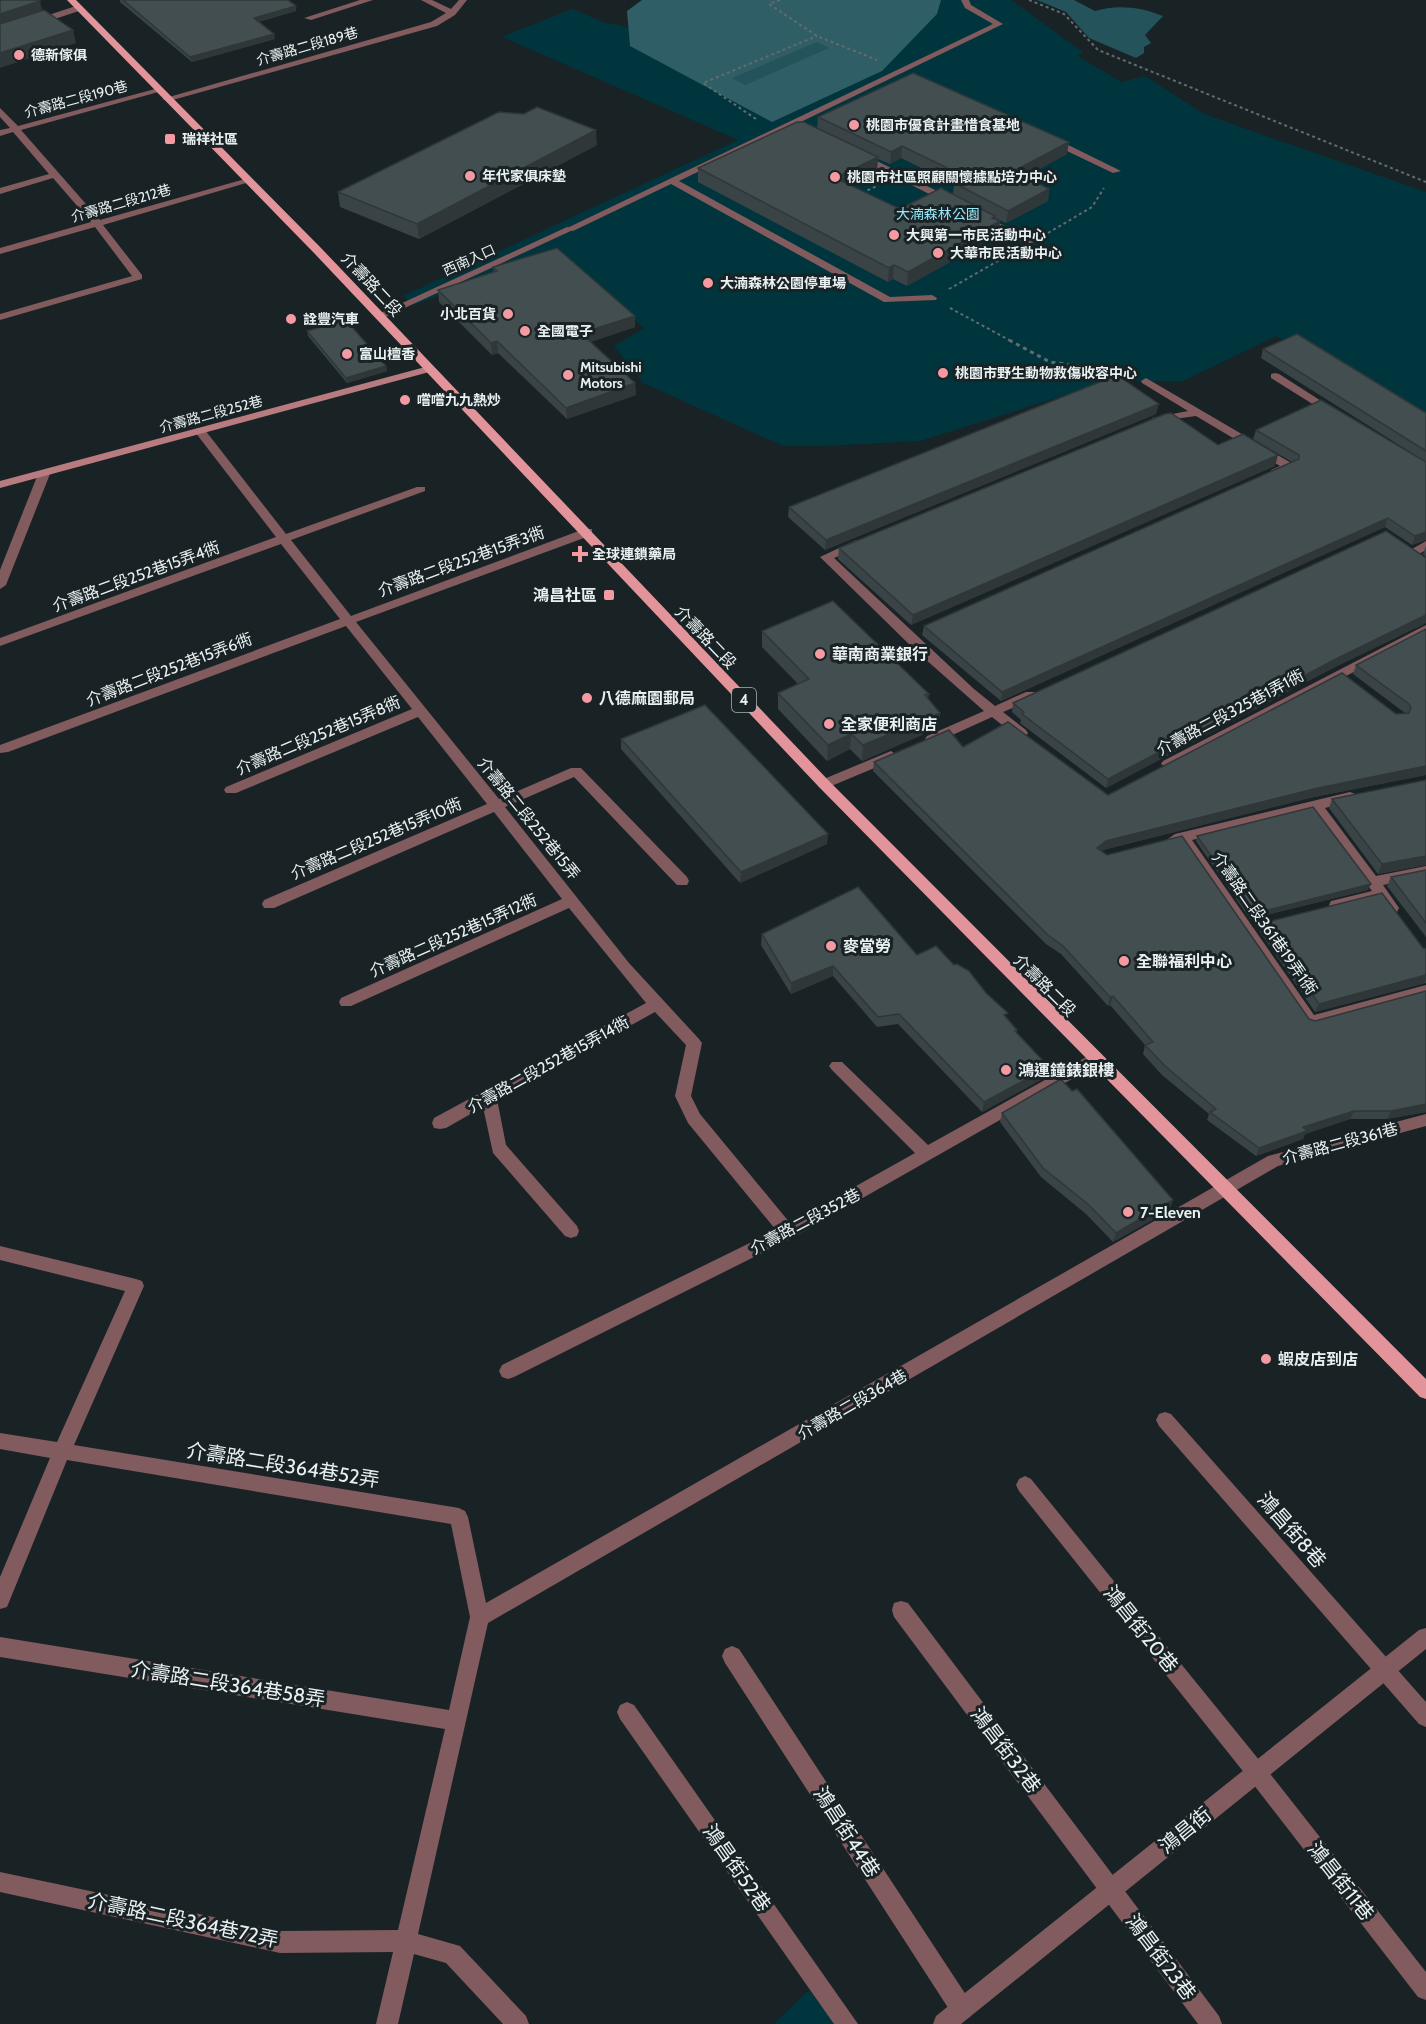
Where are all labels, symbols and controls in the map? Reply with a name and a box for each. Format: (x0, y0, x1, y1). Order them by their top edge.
street label: 介壽路二段189巷 (254, 23, 360, 69)
place label: 德新傢俱 (31, 46, 87, 64)
marker: 德新傢俱 (12, 48, 26, 62)
street label: 介壽路二段190巷 (22, 77, 130, 121)
place label: 桃園市優食計畫惜食基地 (866, 116, 1020, 134)
marker: 桃園市優食計畫惜食基地 (847, 118, 861, 132)
place label: 瑞祥社區 (182, 130, 238, 148)
marker: 瑞祥社區 (163, 132, 177, 146)
place label: 年代家俱床墊 (482, 167, 566, 185)
place label: 桃園市社區照顧關懷據點培力中心 (847, 168, 1057, 186)
marker: 年代家俱床墊 (463, 169, 477, 183)
marker: 桃園市社區照顧關懷據點培力中心 (828, 170, 842, 184)
street label: 介壽路二段212巷 (69, 180, 173, 226)
park label: 大湳森林公園 (896, 205, 980, 223)
place label: 大興第一市民活動中心 (906, 226, 1046, 244)
marker: 大興第一市民活動中心 (887, 228, 901, 242)
street label: 西南入口 (440, 240, 498, 280)
place label: 大華市民活動中心 (950, 244, 1062, 262)
marker: 大華市民活動中心 (931, 246, 945, 260)
street label: 介壽路二段 (337, 249, 406, 320)
place label: 大湳森林公園停車場 (720, 274, 846, 292)
marker: 大湳森林公園停車場 (701, 276, 715, 290)
place label: 小北百貨 (440, 305, 496, 323)
marker: 小北百貨 (501, 307, 515, 321)
place label: 詮豐汽車 (303, 310, 359, 328)
marker: 詮豐汽車 (284, 312, 298, 326)
place label: 全國電子 (537, 322, 593, 340)
marker: 全國電子 (518, 324, 532, 338)
place label: 富山檀香 (359, 345, 415, 363)
marker: 富山檀香 (340, 347, 354, 361)
place label: Mitsubishi Motors (580, 358, 642, 392)
place label: 桃園市野生動物救傷收容中心 (955, 364, 1137, 382)
marker: 桃園市野生動物救傷收容中心 (936, 366, 950, 380)
marker: Mitsubishi Motors (561, 368, 575, 382)
place label: 嚐嚐九九熱炒 (417, 391, 501, 409)
street label: 介壽路二段252巷 (157, 392, 265, 436)
marker: 嚐嚐九九熱炒 (398, 393, 412, 407)
street label: 介壽路二段252巷15弄3衖 (375, 522, 547, 600)
street label: 介壽路二段252巷15弄4衖 (50, 537, 222, 616)
place label: 全球連鎖藥局 (592, 545, 676, 563)
marker: 全球連鎖藥局 (573, 547, 587, 561)
place label: 鴻昌社區 (533, 586, 597, 605)
marker: 鴻昌社區 (602, 588, 616, 602)
street label: 介壽路二段 (671, 602, 740, 673)
street label: 介壽路二段252巷15弄6衖 (83, 629, 255, 710)
place label: 華南商業銀行 (832, 645, 928, 664)
marker: 華南商業銀行 (813, 647, 827, 661)
street label: 介壽路二段325巷1弄1衖 (1153, 666, 1307, 759)
road number: 4 (732, 688, 756, 712)
place label: 八德麻園郵局 (599, 689, 695, 708)
marker: 八德麻園郵局 (580, 691, 594, 705)
street label: 介壽路二段252巷15弄8衖 (233, 692, 403, 779)
place label: 全家便利商店 (841, 715, 937, 734)
marker: 全家便利商店 (822, 717, 836, 731)
street label: 介壽路二段252巷15弄 (474, 754, 584, 883)
street label: 介壽路二段252巷15弄10衖 (288, 794, 464, 883)
street label: 介壽路二段361巷19弄1衖 (1208, 848, 1321, 999)
street label: 介壽路二段252巷15弄12衖 (367, 890, 540, 981)
place label: 麥當勞 (843, 937, 891, 956)
marker: 麥當勞 (824, 939, 838, 953)
street label: 介壽路二段 (1010, 950, 1080, 1020)
place label: 全聯福利中心 (1136, 952, 1232, 971)
marker: 全聯福利中心 (1117, 954, 1131, 968)
street label: 介壽路二段252巷15弄14衖 (464, 1012, 632, 1117)
place label: 鴻運鐘錶銀樓 (1018, 1061, 1114, 1080)
marker: 鴻運鐘錶銀樓 (999, 1063, 1013, 1077)
street label: 介壽路二段361巷 (1280, 1119, 1400, 1168)
street label: 介壽路二段352巷 (747, 1184, 863, 1258)
place label: 7-Eleven (1140, 1203, 1201, 1222)
marker: 7-Eleven (1121, 1205, 1135, 1219)
place label: 蝦皮店到店 (1278, 1350, 1358, 1369)
marker: 蝦皮店到店 (1259, 1352, 1273, 1366)
street label: 介壽路二段364巷 (794, 1365, 910, 1443)
street label: 介壽路二段364巷52弄 (185, 1438, 381, 1492)
street label: 鴻昌街8巷 (1253, 1487, 1331, 1573)
street label: 鴻昌街20巷 (1099, 1581, 1183, 1677)
street label: 介壽路二段364巷58弄 (129, 1657, 327, 1711)
street label: 鴻昌街32巷 (966, 1702, 1046, 1798)
street label: 鴻昌街44巷 (809, 1782, 885, 1882)
street label: 鴻昌街 (1154, 1802, 1216, 1858)
street label: 鴻昌街52巷 (698, 1820, 776, 1916)
street label: 鴻昌街11巷 (1303, 1837, 1379, 1925)
street label: 介壽路二段364巷72弄 (85, 1888, 281, 1952)
street label: 鴻昌街23巷 (1121, 1909, 1201, 2005)

